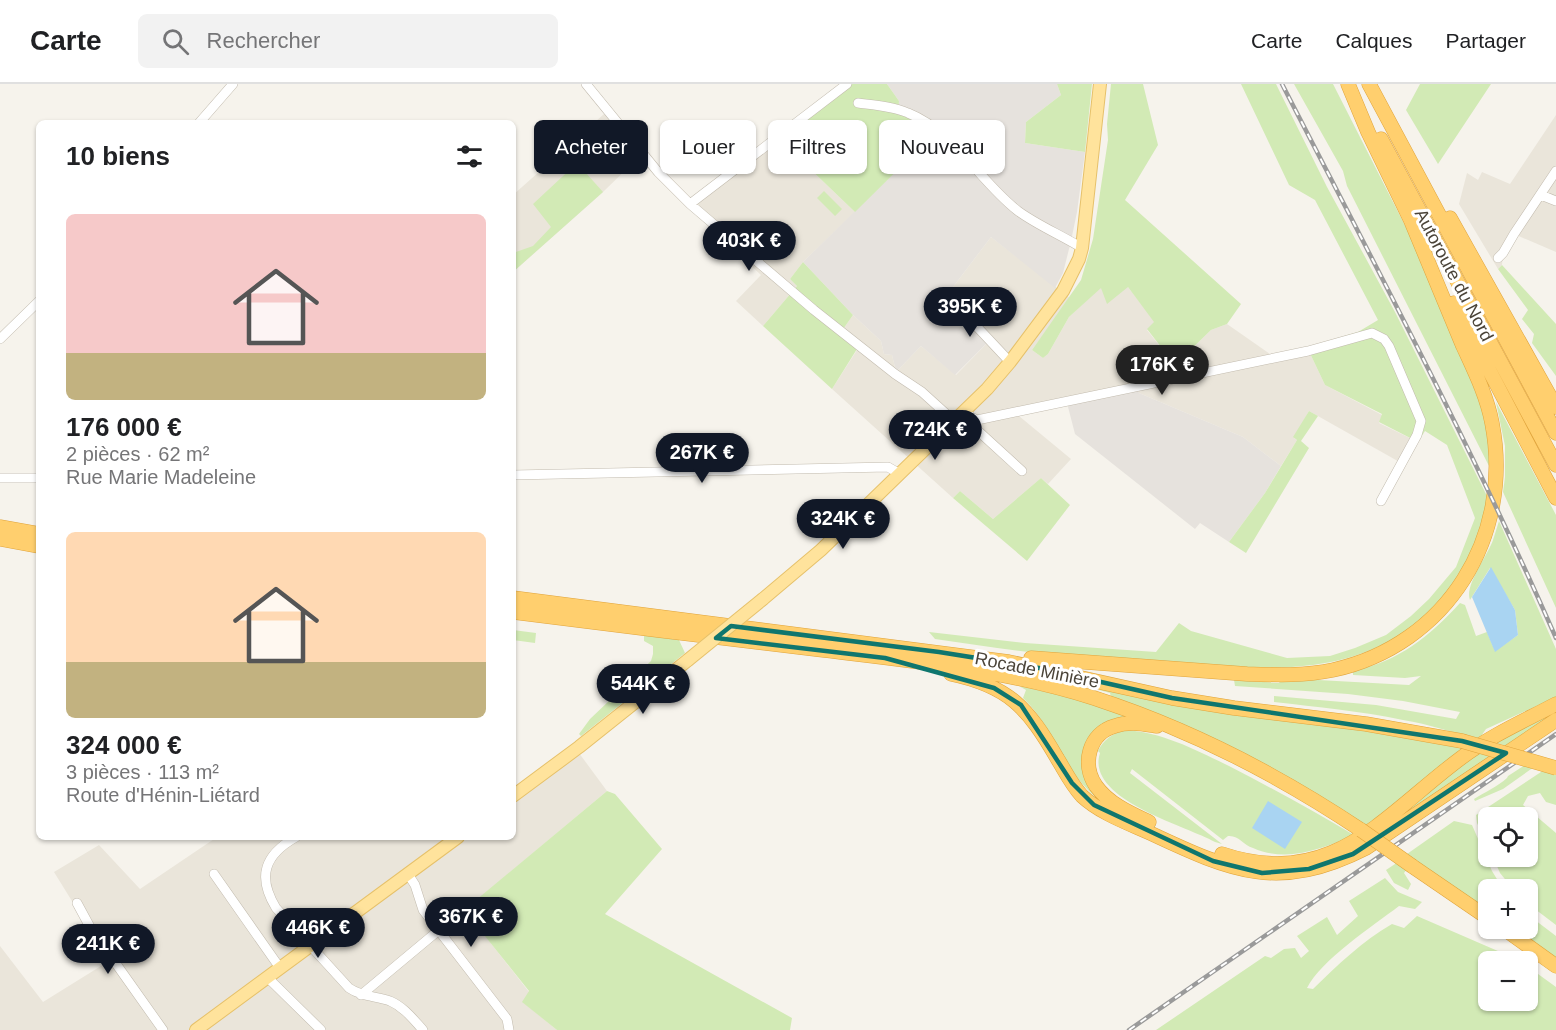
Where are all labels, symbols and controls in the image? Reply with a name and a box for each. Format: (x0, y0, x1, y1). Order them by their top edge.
search box (138, 14, 558, 68)
text: Carte (30, 25, 102, 56)
icon: search (159, 25, 192, 58)
text: Rechercher (207, 28, 320, 53)
text: Carte (1251, 29, 1302, 52)
text: Calques (1335, 29, 1412, 52)
text: Partager (1445, 29, 1526, 52)
chip: Acheter (534, 120, 648, 174)
chip: Louer (660, 120, 756, 174)
chip: Filtres (768, 120, 867, 174)
chip: Nouveau (879, 120, 1005, 174)
icon: filters (453, 140, 486, 173)
text: 10 biens (66, 141, 170, 171)
street label: Autoroute du Nord (1411, 205, 1497, 345)
pin: 403K € (700, 221, 798, 272)
text: 403K € (717, 229, 781, 251)
icon: home (222, 253, 330, 361)
pin: 395K € (921, 287, 1019, 338)
text: 395K € (938, 295, 1002, 317)
pin: 176K € (1113, 345, 1211, 396)
text: 176K € (1130, 353, 1194, 375)
pin: 724K € (886, 410, 984, 461)
text: 176 000 € (66, 412, 182, 442)
text: 724K € (903, 418, 967, 440)
pin: 267K € (653, 433, 751, 484)
text: 267K € (670, 441, 734, 463)
text: 2 pièces · 62 m² (66, 443, 209, 465)
text: Rue Marie Madeleine (66, 466, 256, 488)
pin: 324K € (794, 499, 892, 550)
text: 324K € (811, 507, 875, 529)
icon: home (222, 571, 330, 679)
street label: Rocade Minière (973, 648, 1101, 692)
pin: 544K € (594, 664, 692, 715)
text: 544K € (611, 672, 675, 694)
text: 324 000 € (66, 730, 182, 760)
text: 3 pièces · 113 m² (66, 761, 219, 783)
text: Route d'Hénin-Liétard (66, 784, 260, 806)
map controls (1478, 807, 1538, 1011)
button: locate (1478, 807, 1538, 867)
button: + (1478, 879, 1538, 939)
pin: 367K € (422, 897, 520, 948)
text: 367K € (439, 905, 503, 927)
pin: 446K € (269, 908, 367, 959)
text: 446K € (286, 916, 350, 938)
pin: 241K € (59, 924, 157, 975)
text: 241K € (76, 932, 140, 954)
button: − (1478, 951, 1538, 1011)

